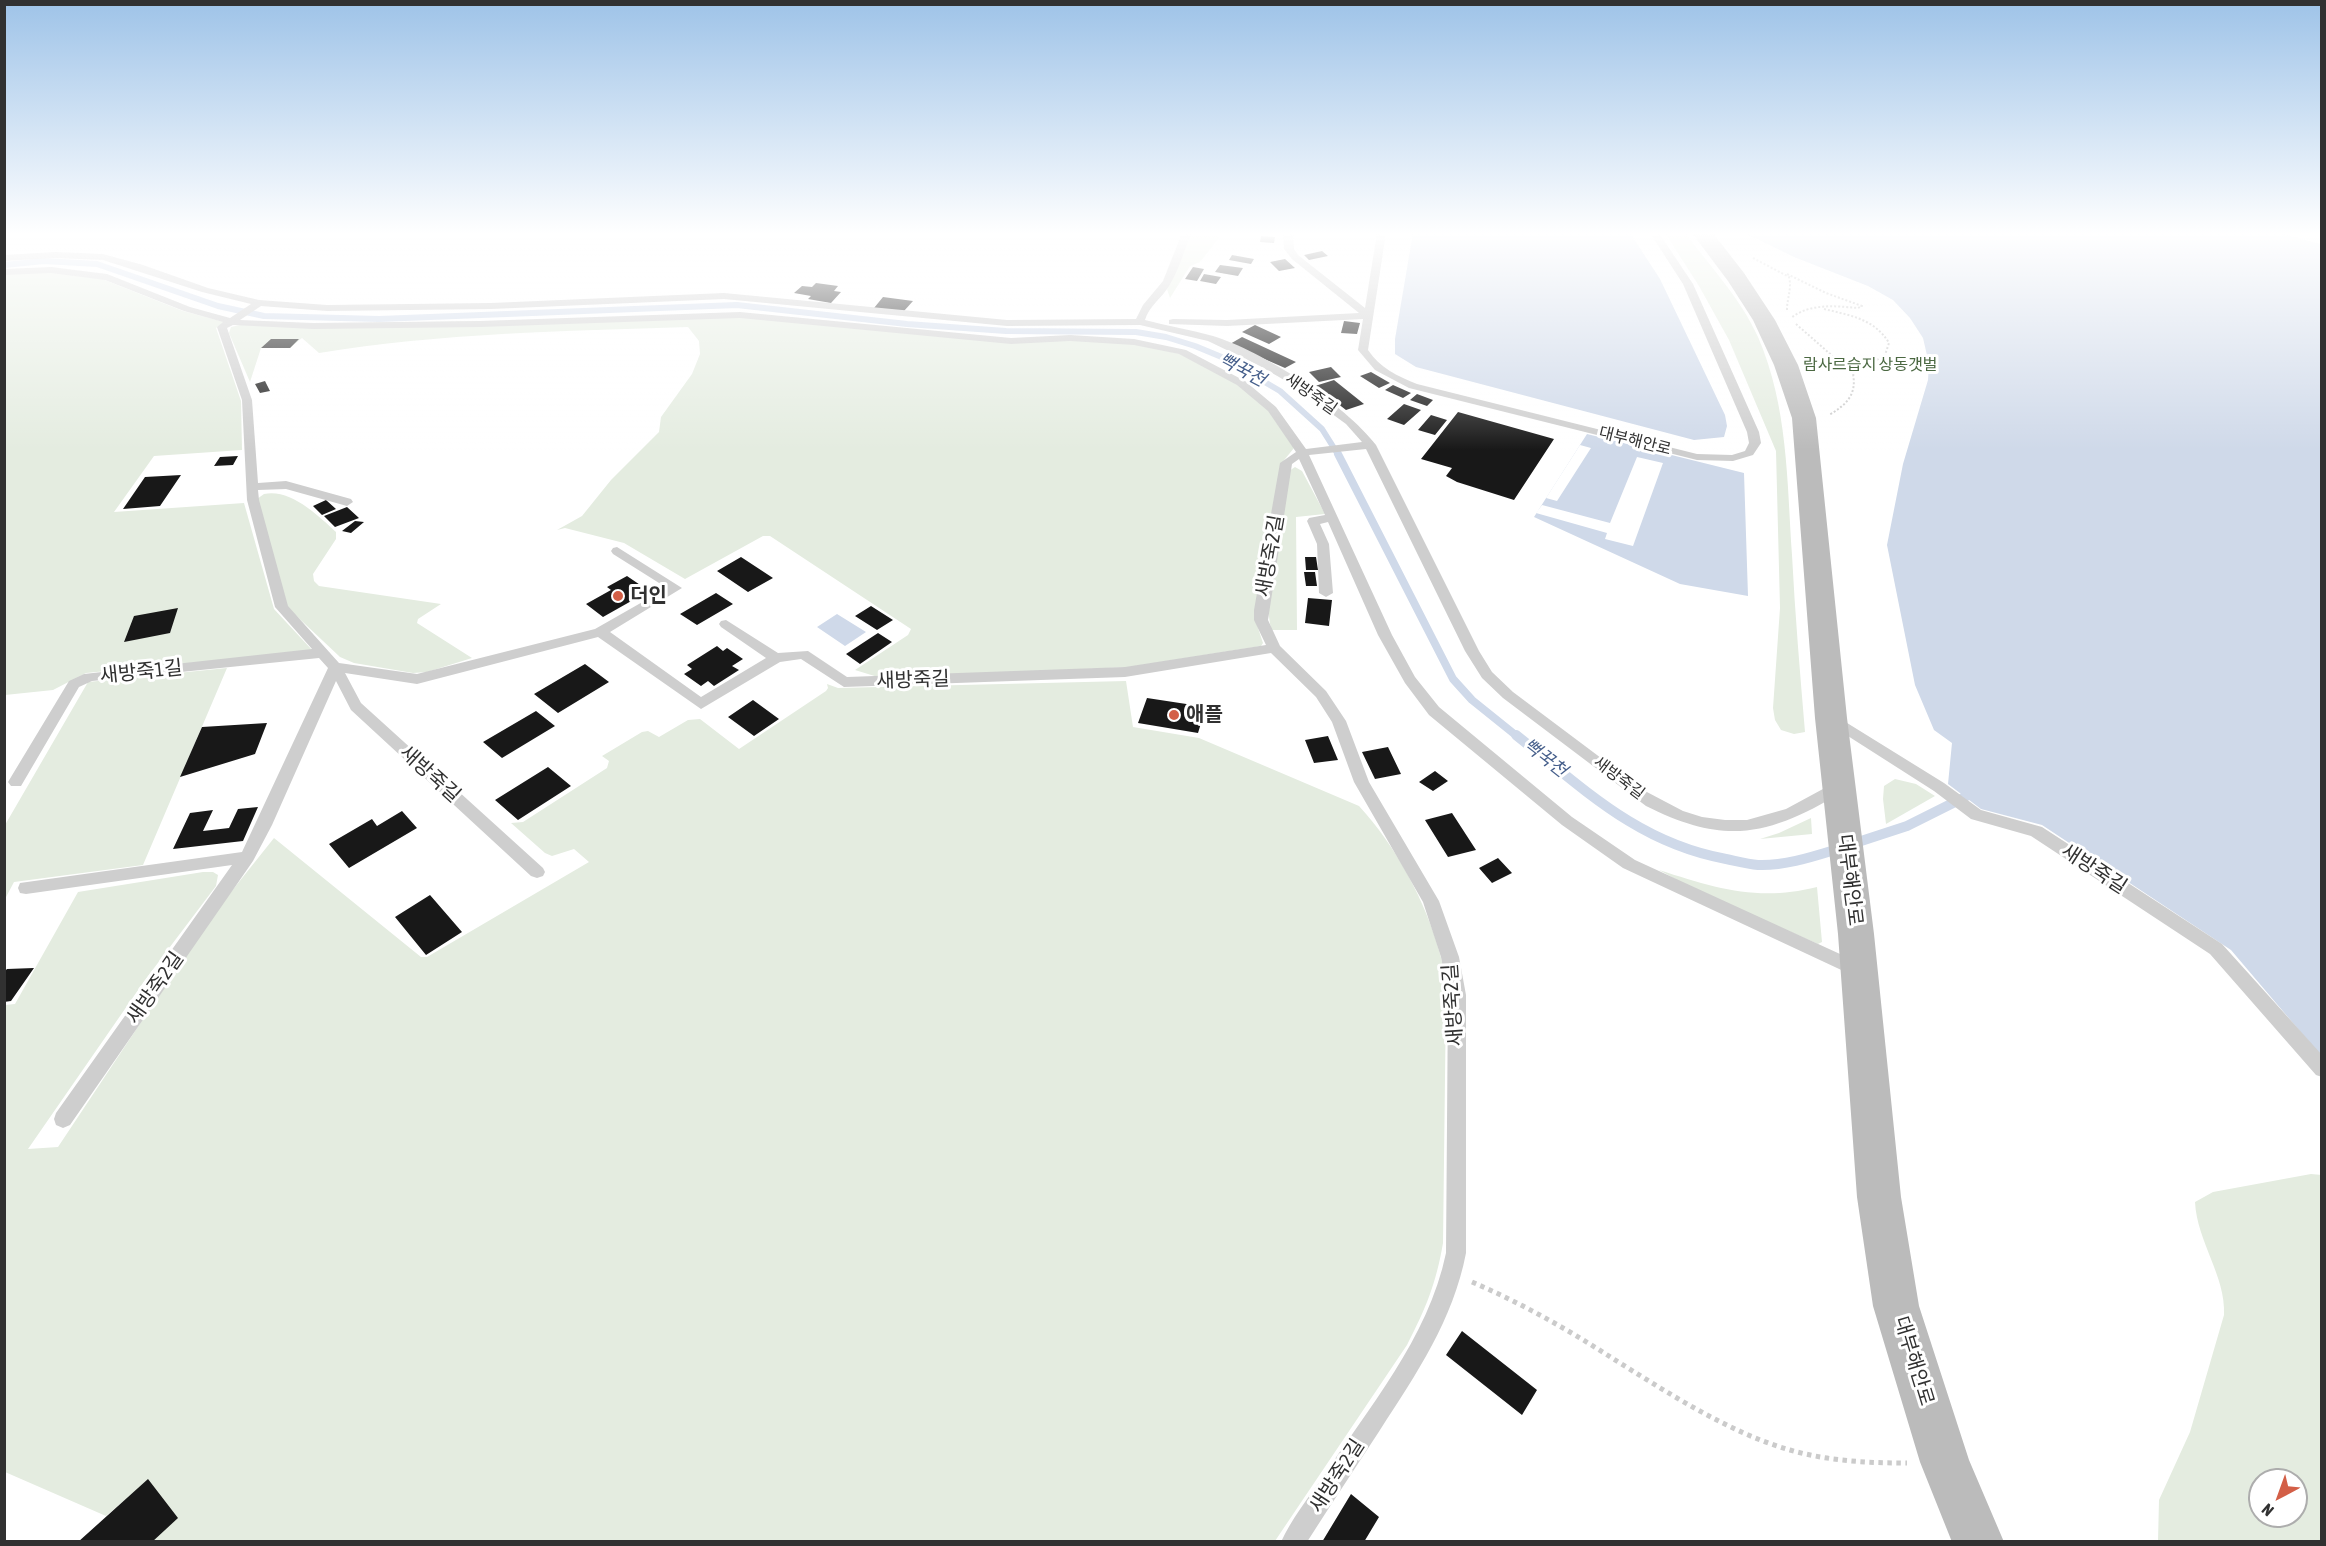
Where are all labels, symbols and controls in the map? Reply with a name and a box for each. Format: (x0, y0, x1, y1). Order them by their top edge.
water label: 뻑꾹천 (1215, 349, 1269, 391)
park label: 람사르습지 상동갯벌 (1803, 355, 1937, 375)
street label: 새방죽길 (1281, 369, 1341, 419)
street label: 대부해안로 (1597, 423, 1673, 459)
street label: 새방죽2길 (1251, 513, 1289, 599)
place label: 더인 (630, 584, 667, 608)
marker: 더인 (611, 589, 625, 603)
street label: 새방죽1길 (98, 656, 184, 688)
street label: 새방죽길 (876, 667, 950, 693)
place label: 애플 (1186, 703, 1223, 727)
marker: 애플 (1167, 708, 1181, 722)
water label: 뻑꾹천 (1519, 734, 1571, 782)
street label: 새방죽길 (395, 740, 465, 808)
street label: 새방죽길 (1590, 753, 1648, 803)
street label: 대부해안로 (1832, 833, 1868, 927)
street label: 새방죽길 (2057, 839, 2131, 899)
street label: 새방죽2길 (121, 947, 189, 1029)
street label: 새방죽2길 (1438, 963, 1468, 1047)
street label: 대부해안로 (1889, 1314, 1939, 1408)
street label: 새방죽2길 (1304, 1435, 1370, 1517)
north arrow (2248, 1468, 2308, 1528)
text: N (2258, 1500, 2277, 1520)

